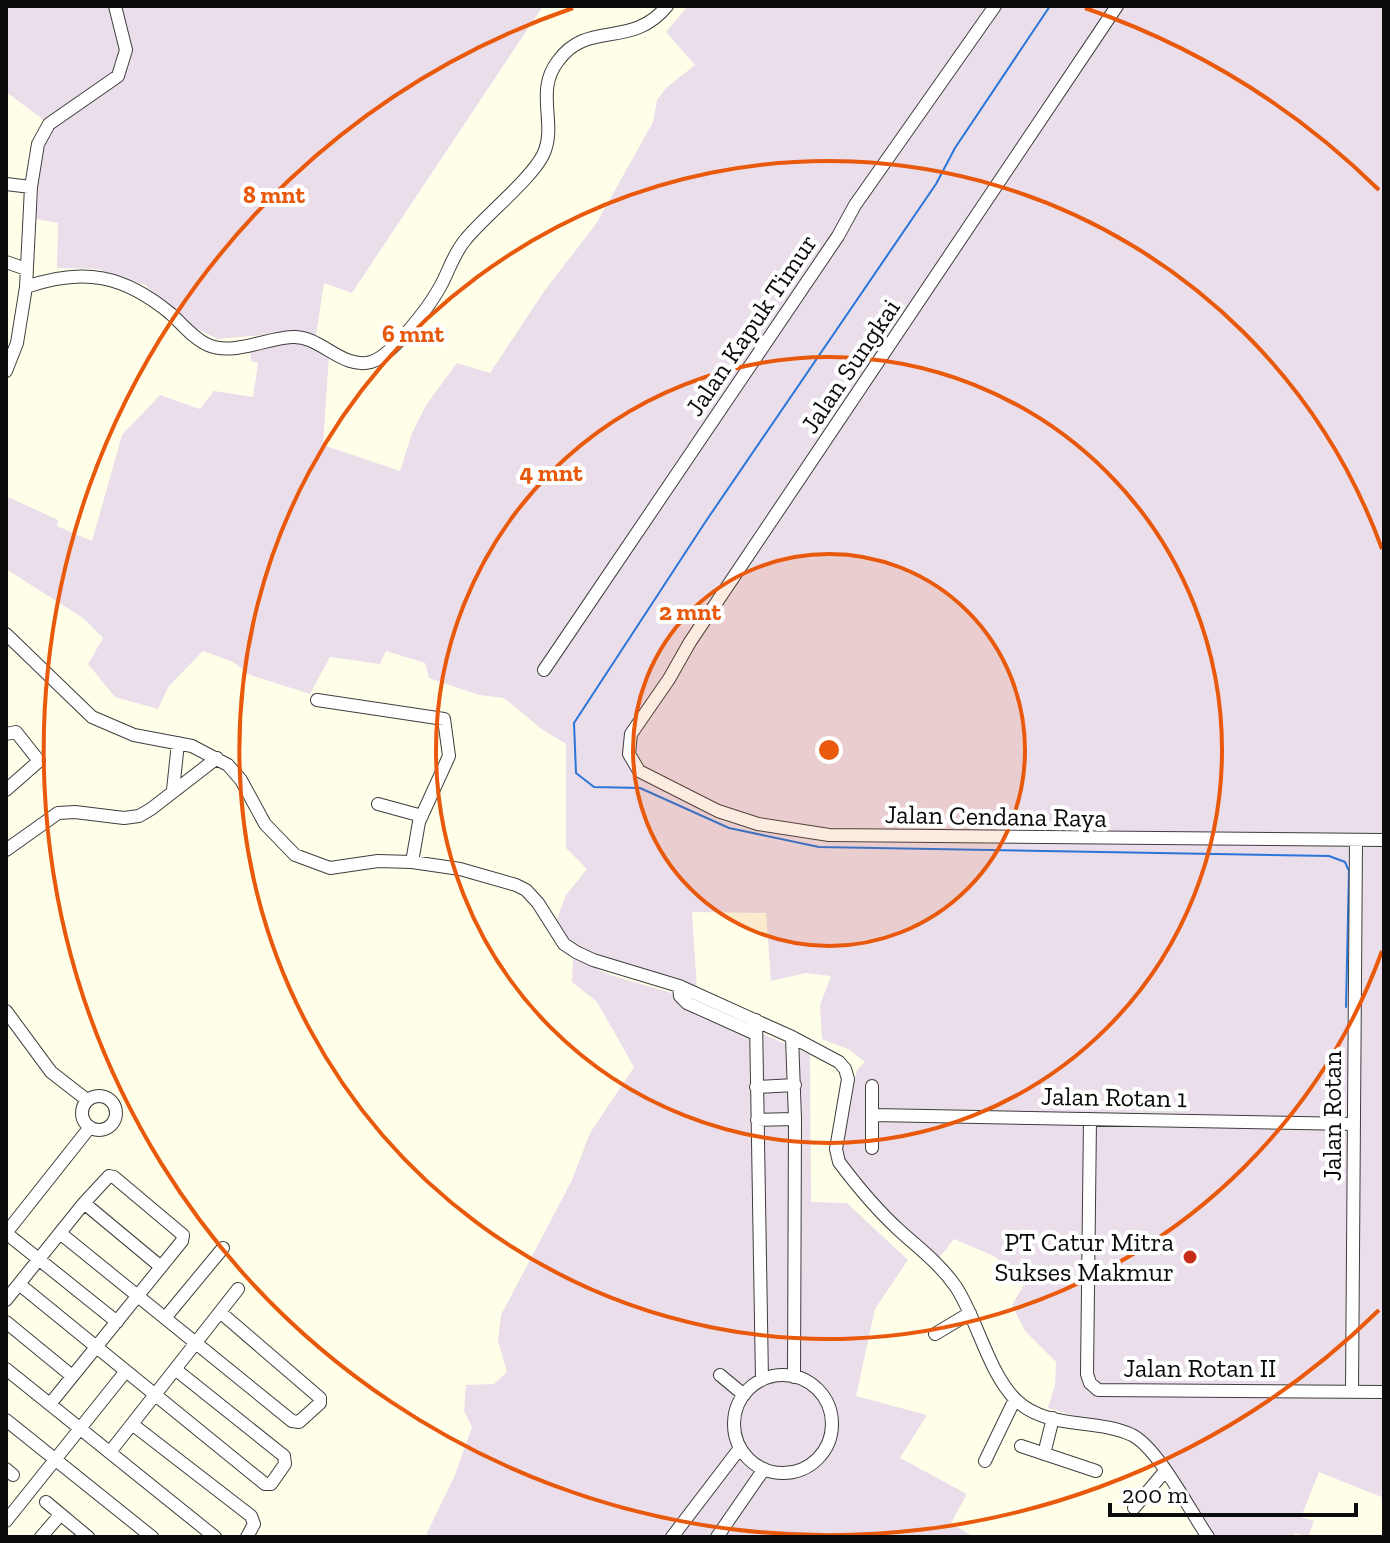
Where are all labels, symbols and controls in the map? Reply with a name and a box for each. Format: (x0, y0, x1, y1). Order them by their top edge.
text: 8 mnt (243, 180, 306, 209)
street label: Jalan Kapuk Timur (678, 228, 824, 422)
street label: Jalan Sungkai (793, 293, 907, 439)
text: 6 mnt (382, 319, 445, 348)
text: 4 mnt (520, 458, 583, 487)
text: 2 mnt (659, 597, 722, 626)
centre of rings (815, 736, 843, 764)
street label: Jalan Cendana Raya (885, 798, 1108, 834)
street label: Jalan Rotan (1316, 1051, 1348, 1181)
street label: Jalan Rotan 1 (1041, 1080, 1187, 1114)
place label: PT Catur Mitra Sukses Makmur (994, 1226, 1174, 1288)
marker: PT Catur Mitra Sukses Makmur (1181, 1248, 1199, 1266)
street label: Jalan Rotan II (1124, 1352, 1276, 1384)
scale bar (1110, 1467, 1356, 1517)
text: 200 m (1122, 1480, 1188, 1509)

